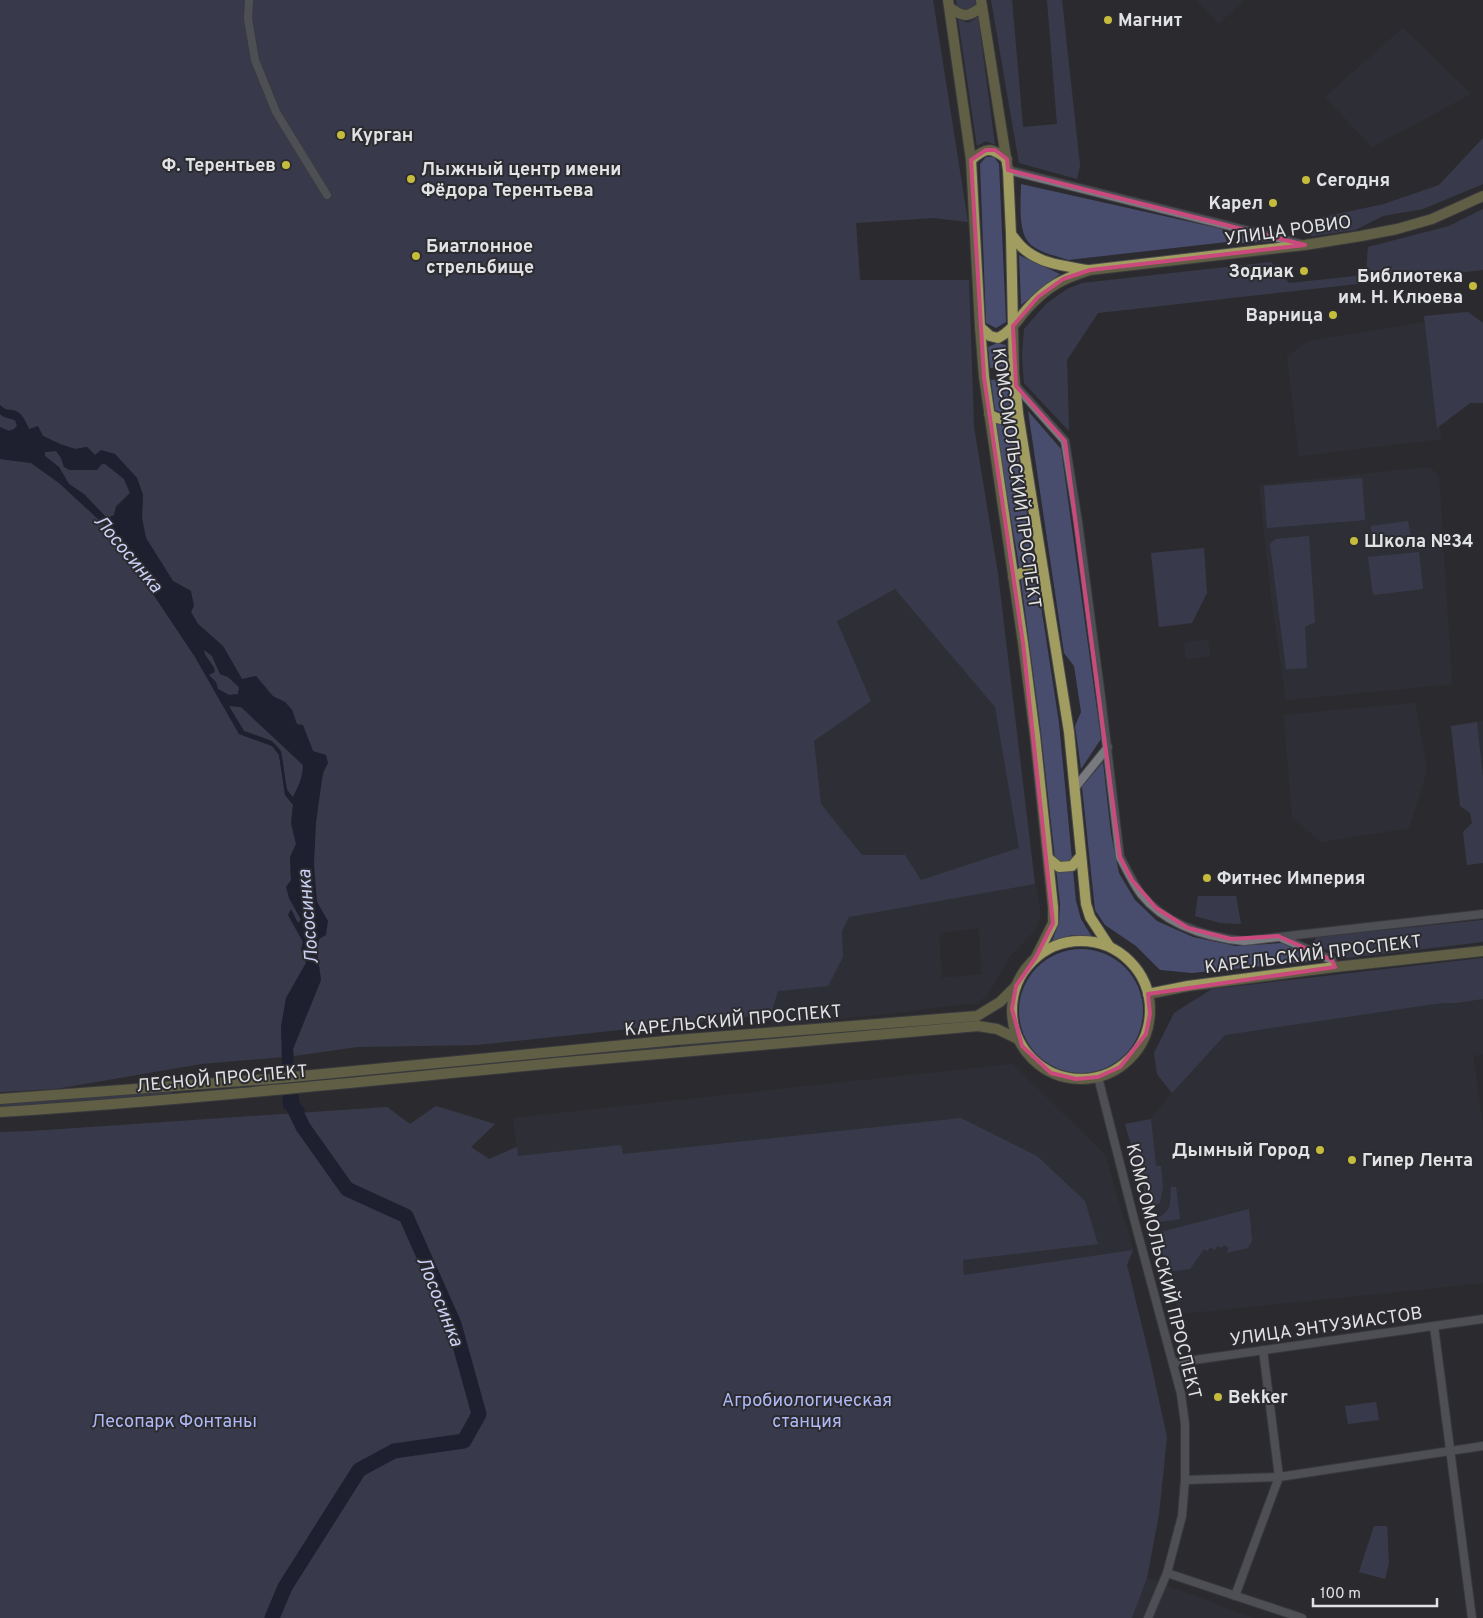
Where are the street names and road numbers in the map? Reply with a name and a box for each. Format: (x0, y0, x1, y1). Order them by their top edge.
street label: УЛИЦА РОВИО (1223, 211, 1353, 252)
street label: КОМСОМОЛЬСКИЙ ПРОСПЕКТ (986, 346, 1047, 610)
street label: КАРЕЛЬСКИЙ ПРОСПЕКТ (1203, 929, 1423, 980)
street label: КАРЕЛЬСКИЙ ПРОСПЕКТ (623, 999, 843, 1042)
street label: ЛЕСНОЙ ПРОСПЕКТ (135, 1059, 309, 1098)
street label: КОМСОМОЛЬСКИЙ ПРОСПЕКТ (1120, 1141, 1207, 1402)
street label: УЛИЦА ЭНТУЗИАСТОВ (1229, 1303, 1424, 1352)

